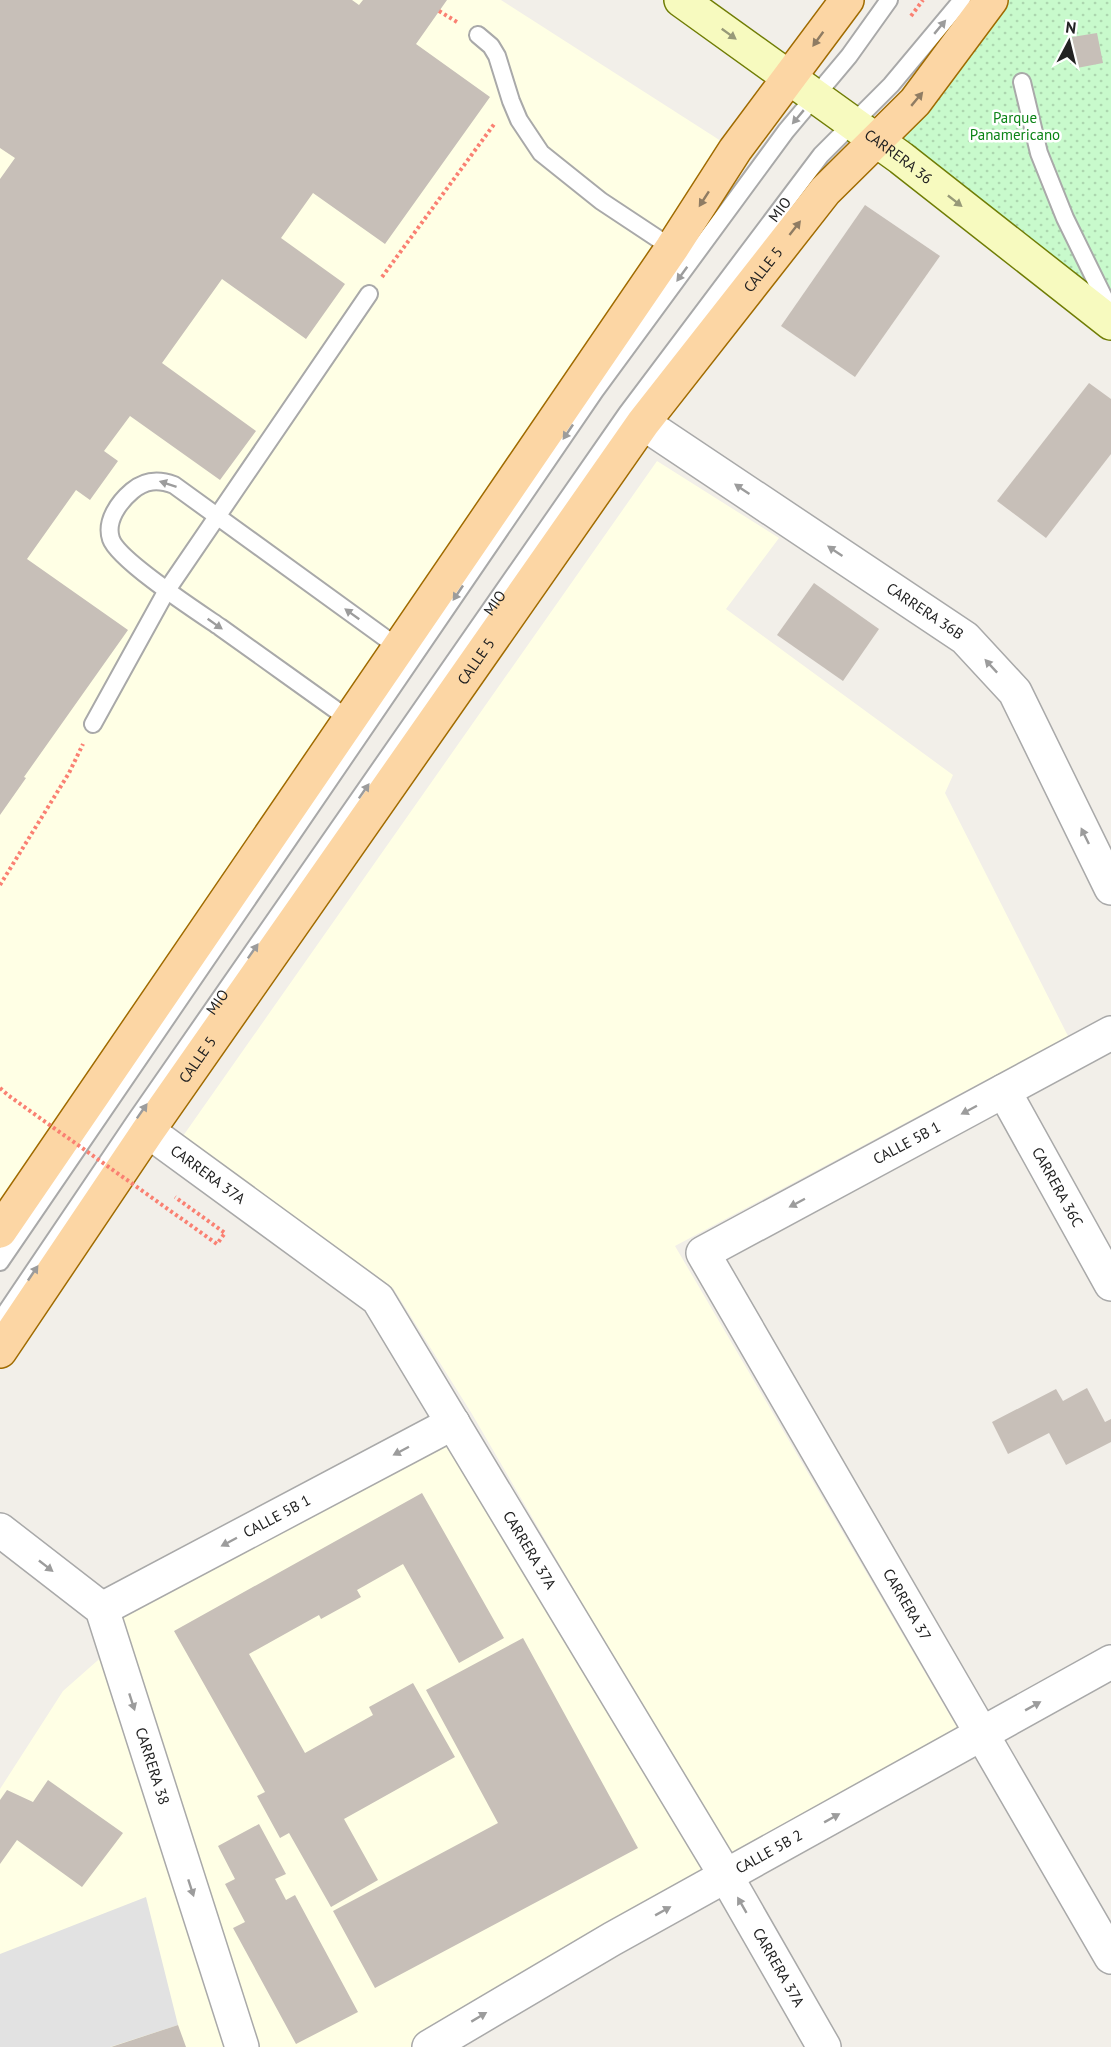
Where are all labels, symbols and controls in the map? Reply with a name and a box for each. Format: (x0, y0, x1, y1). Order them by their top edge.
north arrow (1039, 12, 1099, 72)
text: N (1064, 17, 1077, 38)
one-way arrow (933, 20, 946, 35)
one-way arrow (720, 28, 736, 40)
one-way arrow (812, 30, 824, 46)
one-way arrow (910, 92, 923, 107)
park label: Parque Panamericano (970, 108, 1060, 144)
one-way arrow (791, 109, 804, 125)
street label: CARRERA 36 (861, 125, 936, 188)
one-way arrow (698, 191, 709, 207)
street label: MIO (764, 193, 795, 226)
one-way arrow (948, 194, 963, 206)
one-way arrow (789, 220, 802, 236)
street label: CALLE 5 (739, 243, 787, 296)
one-way arrow (676, 266, 688, 282)
one-way arrow (562, 423, 573, 440)
one-way arrow (158, 479, 176, 488)
one-way arrow (734, 484, 750, 495)
one-way arrow (827, 546, 843, 557)
street label: CARRERA 36B (883, 578, 967, 643)
one-way arrow (453, 585, 464, 601)
street label: MIO (479, 586, 510, 619)
one-way arrow (344, 608, 359, 620)
one-way arrow (207, 617, 222, 629)
street label: CALLE 5 (453, 634, 499, 688)
one-way arrow (985, 659, 998, 674)
one-way arrow (358, 783, 370, 799)
one-way arrow (1081, 827, 1090, 844)
one-way arrow (247, 943, 259, 959)
street label: MIO (202, 986, 233, 1018)
street label: CALLE 5 (174, 1032, 220, 1087)
one-way arrow (136, 1103, 148, 1119)
one-way arrow (960, 1105, 977, 1115)
street label: CALLE 5B 1 (870, 1117, 944, 1168)
street label: CARRERA 37A (167, 1141, 249, 1208)
street label: CARRERA 36C (1028, 1144, 1088, 1230)
one-way arrow (788, 1198, 805, 1208)
one-way arrow (27, 1265, 39, 1281)
one-way arrow (392, 1446, 409, 1456)
street label: CALLE 5B 1 (240, 1490, 314, 1541)
street label: CARRERA 37A (499, 1507, 561, 1593)
one-way arrow (220, 1537, 237, 1547)
one-way arrow (39, 1559, 54, 1571)
street label: CARRERA 37 (879, 1565, 936, 1644)
one-way arrow (127, 1693, 137, 1711)
one-way arrow (1025, 1701, 1042, 1711)
street label: CARRERA 38 (131, 1725, 174, 1807)
one-way arrow (824, 1813, 841, 1823)
street label: CALLE 5B 2 (732, 1825, 806, 1878)
one-way arrow (187, 1879, 196, 1897)
one-way arrow (737, 1896, 747, 1913)
one-way arrow (655, 1906, 672, 1916)
street label: CARRERA 37A (749, 1924, 809, 2010)
one-way arrow (471, 2012, 487, 2023)

